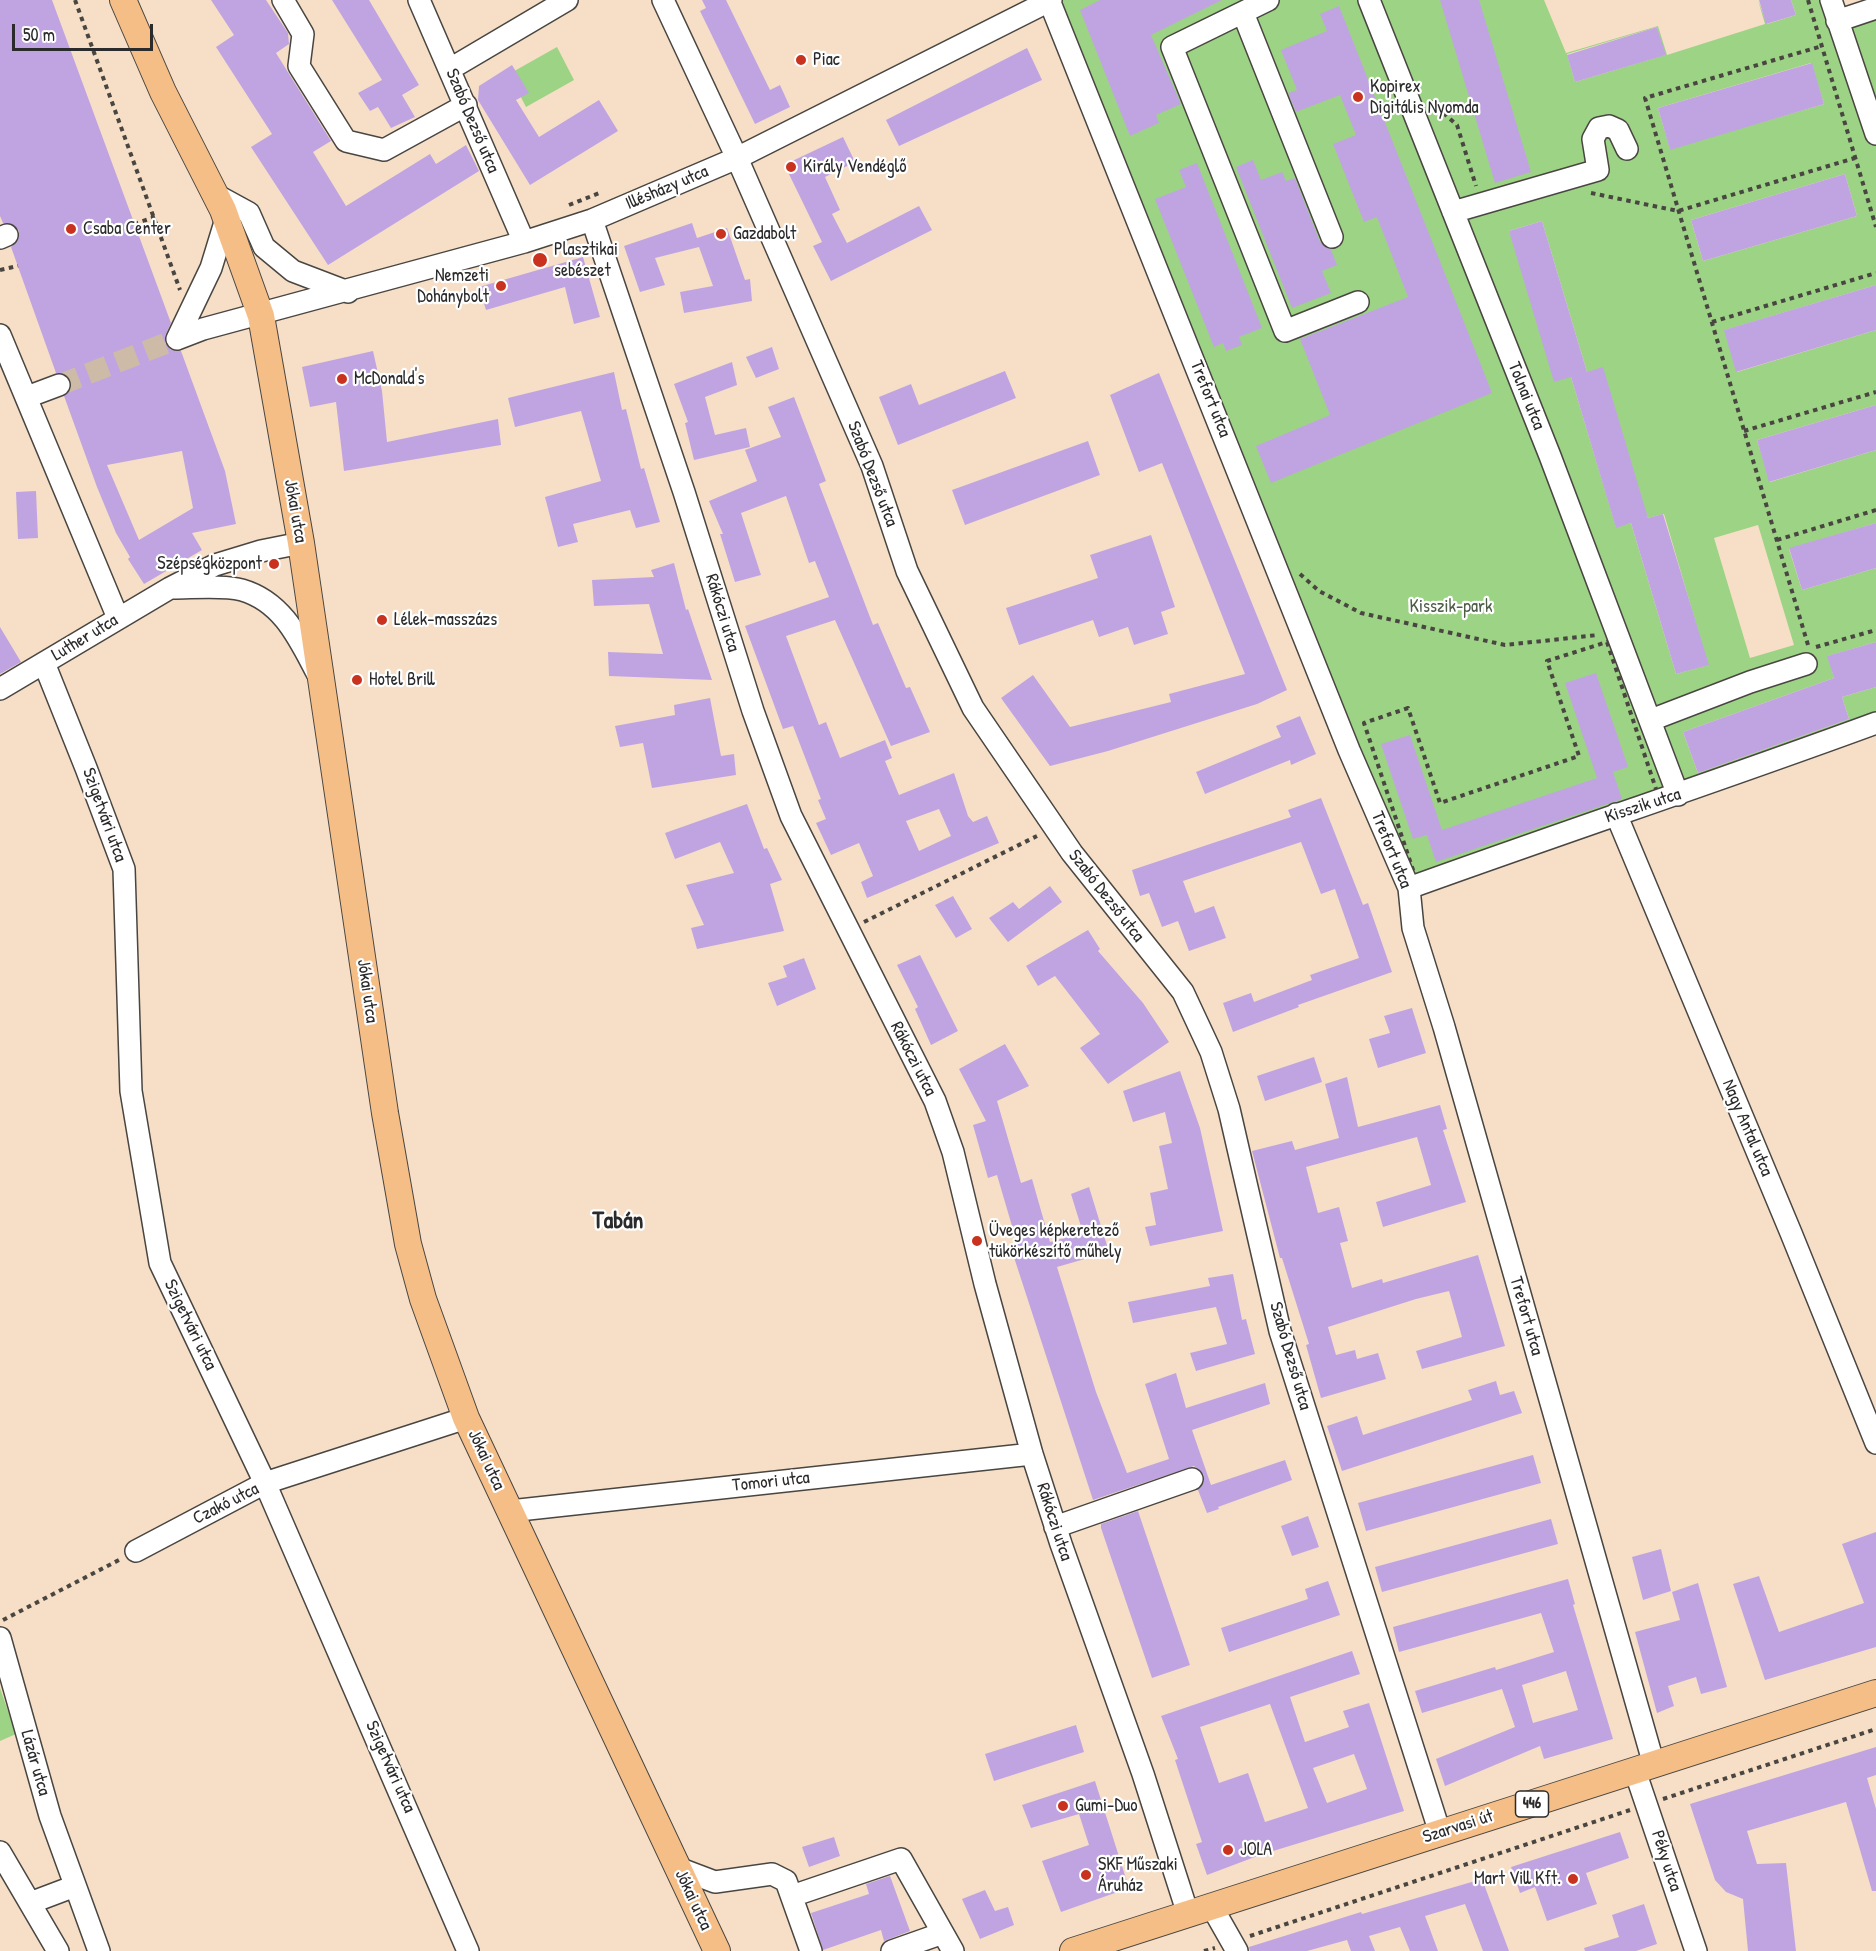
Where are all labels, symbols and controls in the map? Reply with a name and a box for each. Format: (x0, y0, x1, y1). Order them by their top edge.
scale bar (15, 12, 156, 50)
text: 50 m (23, 22, 55, 47)
place label: Piac (813, 49, 840, 71)
marker: Piac (794, 53, 808, 67)
street label: Szabó Dezső utca (440, 66, 504, 176)
place label: Kopirex Digitális Nyomda (1370, 76, 1479, 118)
marker: Kopirex Digitális Nyomda (1351, 90, 1365, 104)
place label: Király Vendéglő (803, 156, 907, 178)
marker: Király Vendéglő (784, 160, 798, 174)
street label: Illésházy utca (622, 161, 712, 215)
place label: Csaba Center (83, 218, 171, 240)
marker: Csaba Center (64, 222, 78, 236)
place label: Gazdabolt (733, 223, 796, 245)
marker: Gazdabolt (714, 227, 728, 241)
place label: Plasztikai sebészet (554, 239, 618, 282)
marker: Plasztikai sebészet (531, 251, 549, 269)
place label: Nemzeti Dohánybolt (417, 265, 489, 308)
marker: Nemzeti Dohánybolt (494, 279, 508, 293)
street label: Trefort utca (1185, 357, 1235, 441)
street label: Tolnai utca (1503, 359, 1549, 433)
place label: McDonald's (354, 368, 424, 390)
marker: McDonald's (335, 372, 349, 386)
street label: Szabó Dezső utca (842, 418, 902, 530)
street label: Jókai utca (279, 478, 311, 544)
place label: Szépségközpont (157, 553, 262, 575)
marker: Szépségközpont (267, 557, 281, 571)
street label: Rákóczi utca (700, 571, 744, 655)
park label: Kisszik-park (1410, 596, 1492, 618)
place label: Lélek-masszázs (394, 609, 497, 631)
street label: Luther utca (48, 610, 122, 666)
marker: Lélek-masszázs (375, 613, 389, 627)
place label: Hotel Brill (369, 669, 435, 691)
marker: Hotel Brill (350, 673, 364, 687)
street label: Szigetvári utca (77, 765, 131, 865)
street label: Kisszik utca (1603, 784, 1683, 828)
street label: Trefort utca (1366, 808, 1416, 892)
street label: Szabó Dezső utca (1063, 846, 1149, 946)
street label: Jókai utca (352, 958, 382, 1024)
street label: Rákóczi utca (885, 1018, 941, 1100)
street label: Nagy Antal utca (1717, 1076, 1777, 1180)
district label: Tabán (593, 1208, 643, 1236)
place label: Üveges képkeretező tükörkészítő műhely (989, 1220, 1121, 1262)
marker: Üveges képkeretező tükörkészítő műhely (970, 1234, 984, 1248)
street label: Trefort utca (1504, 1274, 1548, 1358)
street label: Szigetvári utca (159, 1276, 221, 1374)
street label: Szabó Dezső utca (1264, 1300, 1316, 1412)
street label: Jókai utca (463, 1426, 509, 1494)
street label: Tomori utca (731, 1467, 811, 1497)
street label: Czakó utca (190, 1478, 262, 1530)
street label: Rákóczi utca (1031, 1481, 1077, 1563)
street label: Szigetvári utca (360, 1718, 420, 1816)
street label: Lázár utca (15, 1728, 55, 1798)
road number: 446 (1516, 1791, 1549, 1817)
place label: Gumi-Duo (1075, 1795, 1137, 1817)
marker: Gumi-Duo (1056, 1799, 1070, 1813)
street label: Szarvasi út (1420, 1805, 1496, 1849)
street label: Péky utca (1646, 1828, 1686, 1894)
place label: JOLA (1240, 1839, 1272, 1861)
marker: JOLA (1221, 1843, 1235, 1857)
place label: SKF Műszaki Áruház (1098, 1854, 1178, 1896)
street label: Jókai utca (670, 1866, 716, 1934)
marker: SKF Műszaki Áruház (1079, 1868, 1093, 1882)
place label: Mart Vill Kft. (1474, 1868, 1561, 1890)
marker: Mart Vill Kft. (1566, 1872, 1580, 1886)

